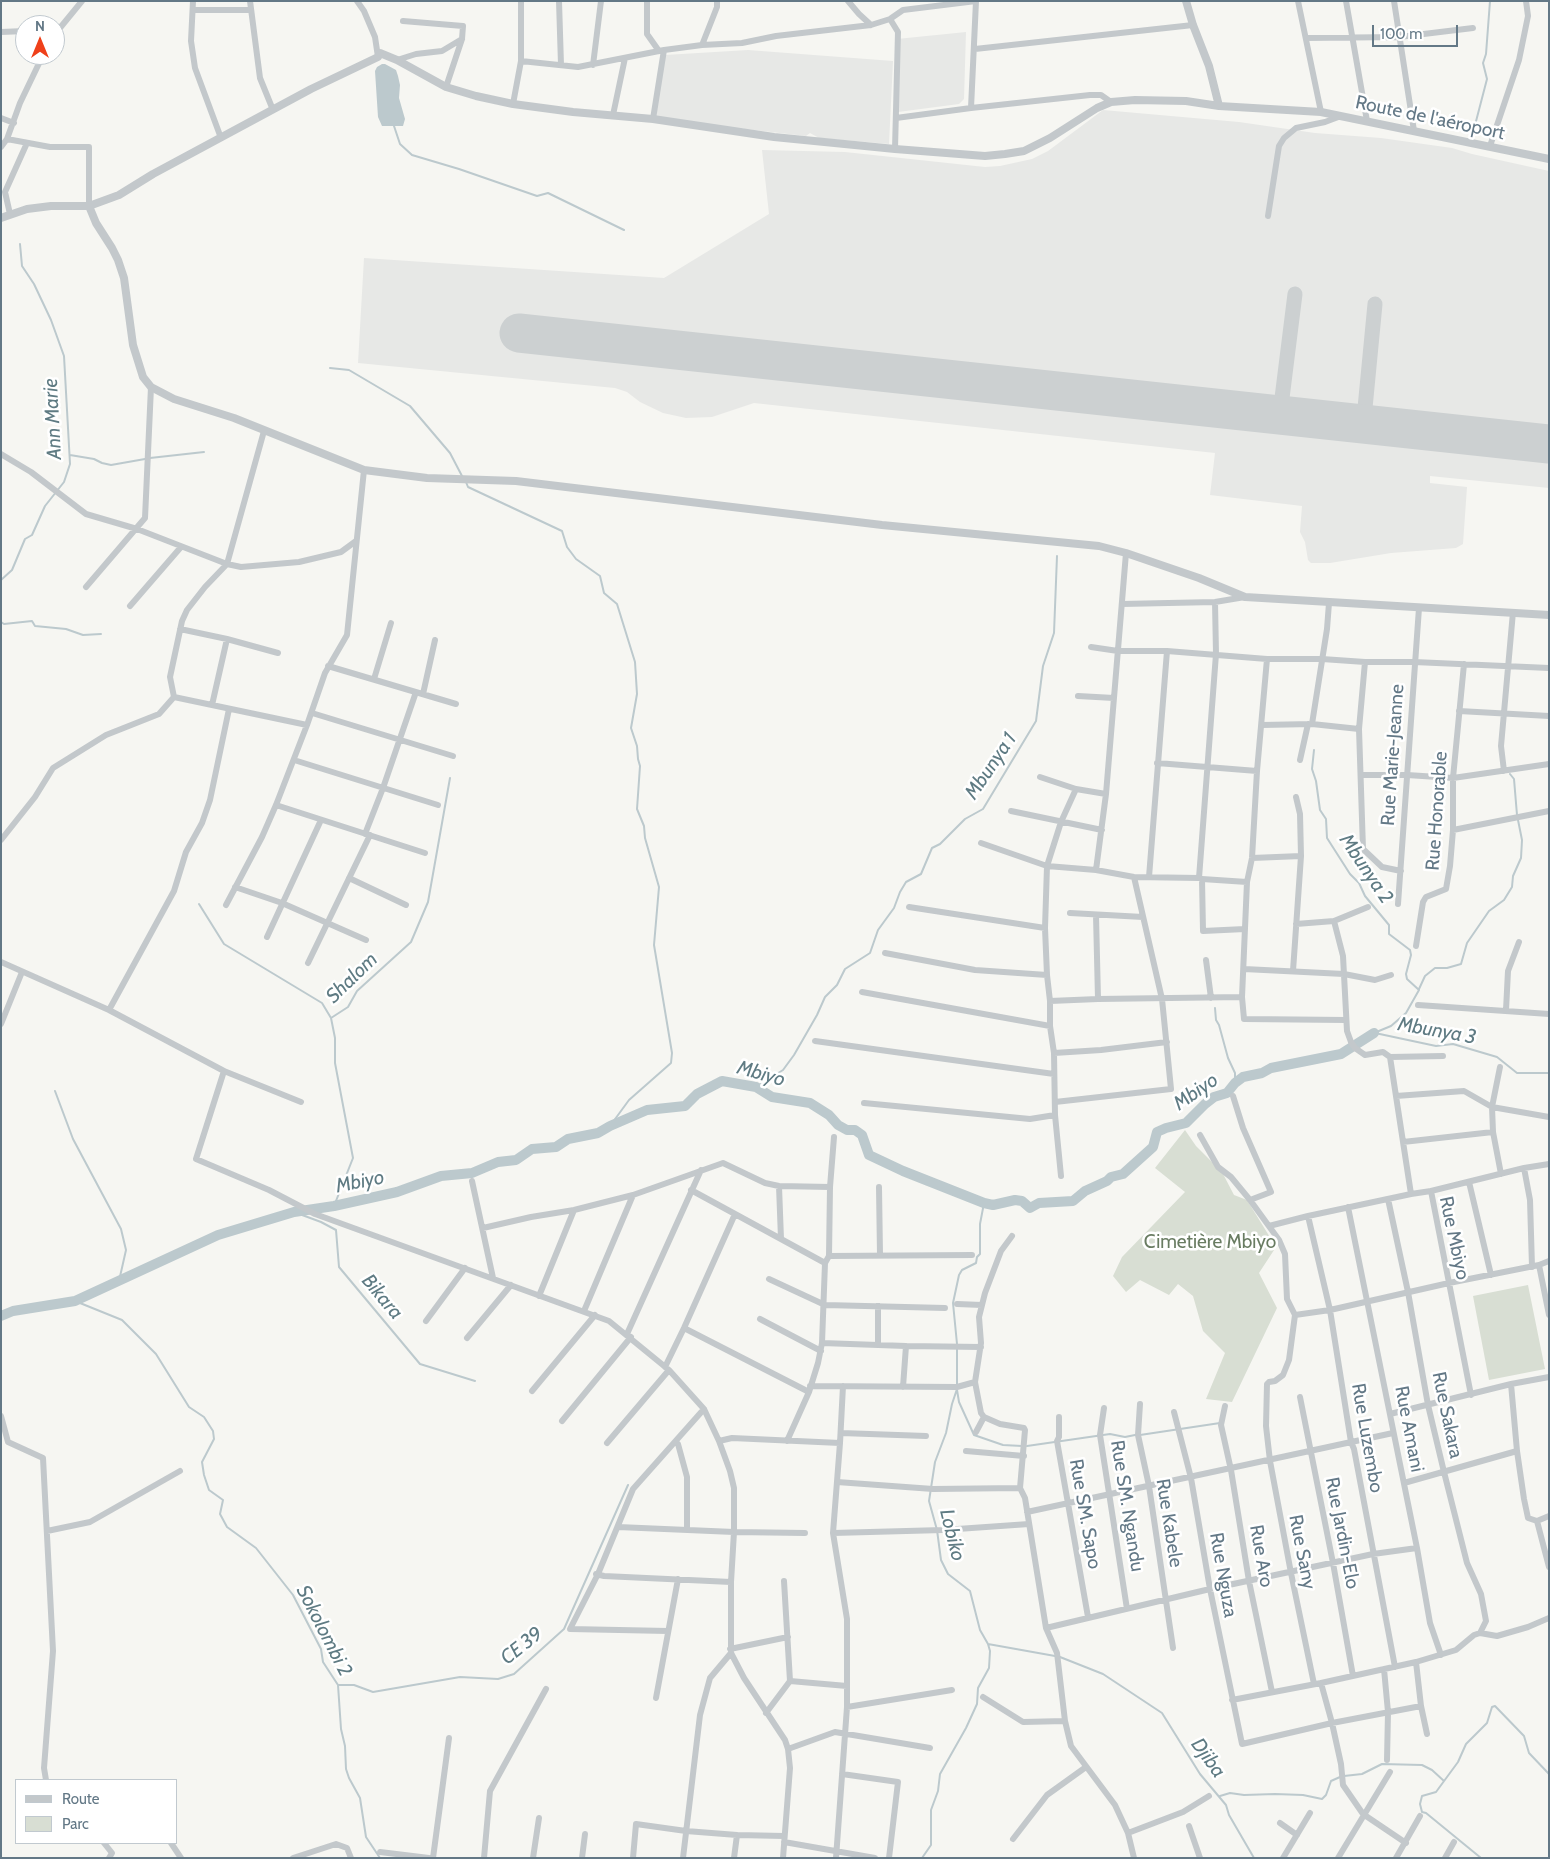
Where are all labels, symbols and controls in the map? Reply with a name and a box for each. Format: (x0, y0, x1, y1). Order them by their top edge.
north arrow (15, 15, 65, 65)
scale bar (1375, 15, 1461, 47)
text: N (35, 17, 45, 35)
text: 100 m (1380, 25, 1422, 43)
street label: Route de l'aéroport (1353, 91, 1507, 145)
water label: Ann Marie (39, 378, 67, 460)
street label: Rue Marie-Jeanne (1377, 683, 1409, 827)
water label: Mbunya 1 (960, 728, 1022, 804)
street label: Rue Honorable (1421, 751, 1453, 871)
water label: Mbunya 2 (1334, 830, 1398, 908)
water label: Shalom (321, 948, 383, 1008)
water label: Mbunya 3 (1396, 1012, 1478, 1050)
water label: Mbiyo (734, 1056, 788, 1092)
water label: Mbiyo (1169, 1068, 1223, 1116)
water label: Mbiyo (334, 1166, 386, 1198)
street label: Rue Mbiyo (1434, 1194, 1474, 1282)
park label: Cimetière Mbiyo (1144, 1231, 1276, 1253)
water label: Bikara (356, 1269, 408, 1325)
street label: Rue Sakara (1427, 1370, 1467, 1460)
street label: Rue Luzembo (1346, 1382, 1388, 1494)
street label: Rue Amani (1389, 1384, 1429, 1474)
street label: Rue SM. Ngandu (1105, 1439, 1149, 1573)
street label: Rue SM. Sapo (1064, 1457, 1106, 1571)
street label: Rue Jardin-Elo (1320, 1475, 1364, 1591)
street label: Rue Kabele (1151, 1477, 1187, 1569)
water label: Lobiko (934, 1507, 970, 1563)
street label: Rue Sany (1284, 1513, 1320, 1591)
street label: Rue Aro (1244, 1523, 1278, 1589)
street label: Rue Nguza (1204, 1531, 1242, 1619)
water label: Sokolombi 2 (291, 1581, 357, 1681)
water label: CE 39 (496, 1622, 548, 1670)
water label: Djiba (1186, 1734, 1230, 1782)
legend (15, 1779, 178, 1844)
text: Route (62, 1790, 100, 1808)
text: Parc (62, 1815, 89, 1833)

